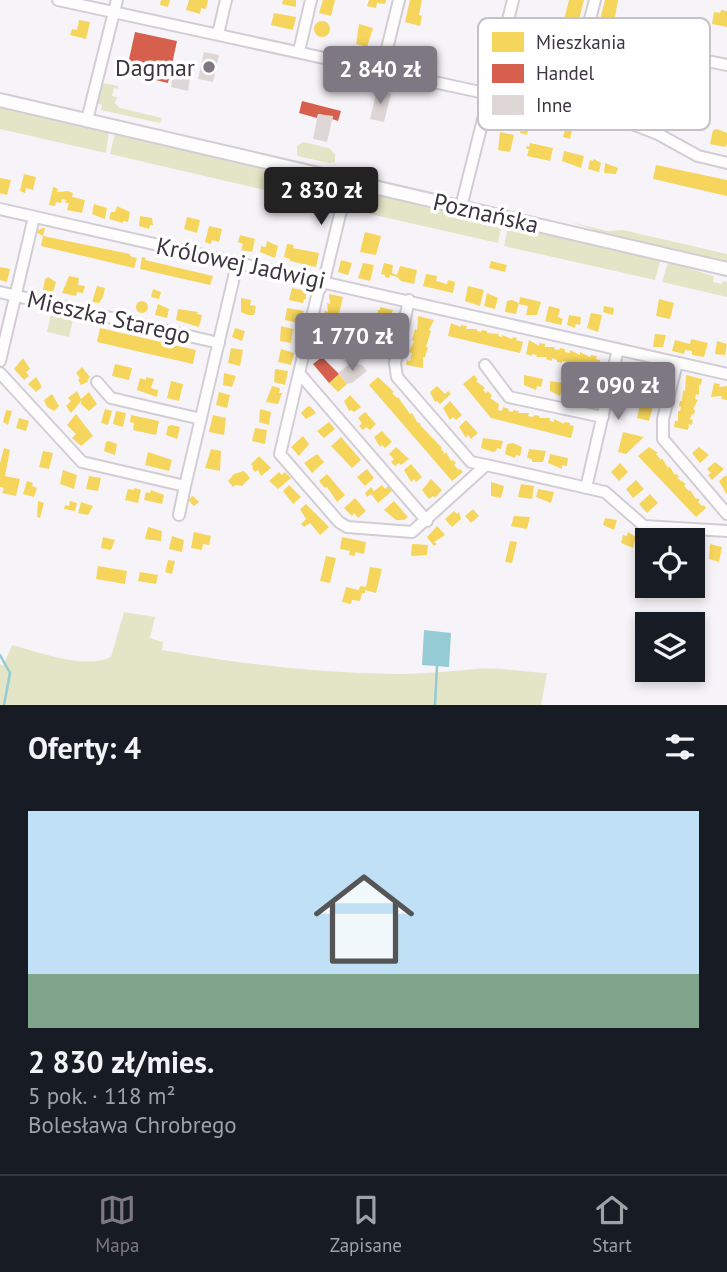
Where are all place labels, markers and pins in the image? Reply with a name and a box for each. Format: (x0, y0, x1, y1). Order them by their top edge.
pin: 2 840 zł (308, 46, 452, 106)
place label: Dagmar (115, 52, 195, 83)
marker: Dagmar (201, 59, 217, 75)
pin: 2 830 zł (249, 168, 393, 227)
pin: 1 770 zł (280, 314, 424, 373)
pin: 2 090 zł (546, 362, 690, 422)

